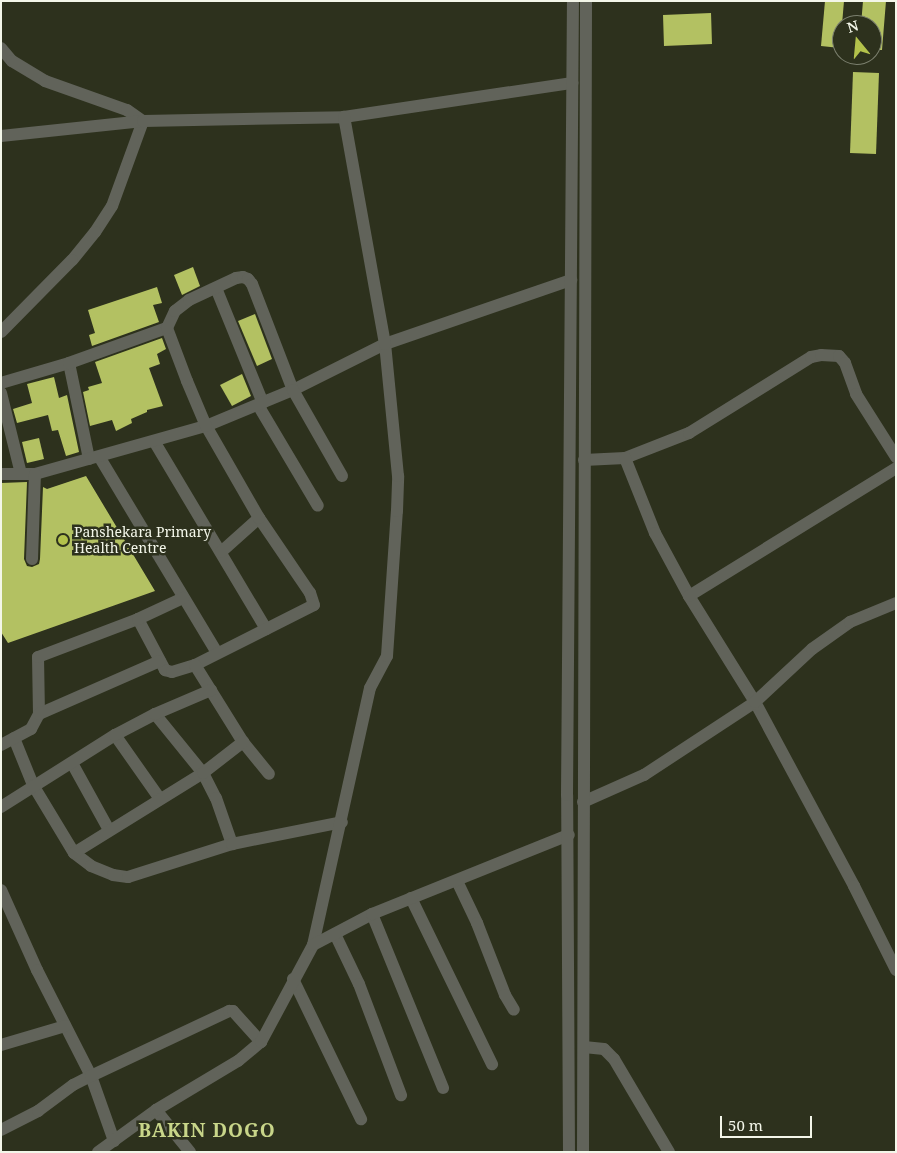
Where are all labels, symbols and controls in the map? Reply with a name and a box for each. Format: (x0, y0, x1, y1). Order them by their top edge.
north arrow (832, 15, 882, 65)
text: N (845, 15, 861, 37)
place label: Panshekara Primary Health Centre (74, 524, 211, 556)
marker: Panshekara Primary Health Centre (56, 533, 70, 547)
scale bar (722, 1106, 814, 1138)
text: 50 m (728, 1115, 763, 1135)
district label: BAKIN DOGO (137, 1120, 277, 1142)

